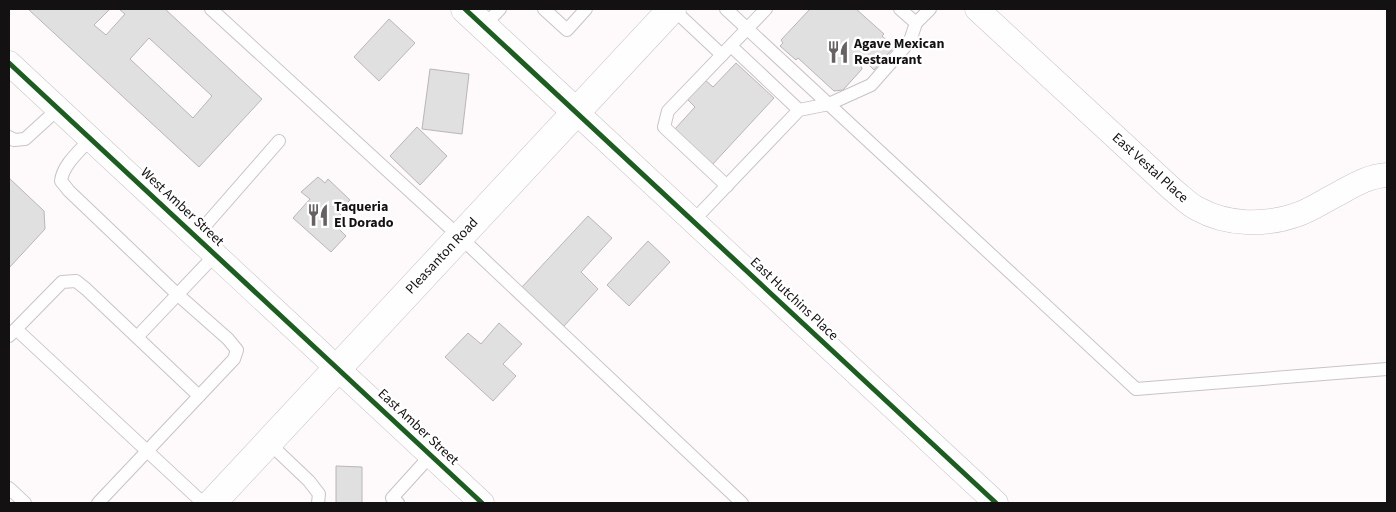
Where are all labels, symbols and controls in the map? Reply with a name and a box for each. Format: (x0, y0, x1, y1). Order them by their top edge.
place label: Agave Mexican Restaurant (853, 34, 944, 70)
restaurant icon: Agave Mexican Restaurant (825, 39, 851, 65)
street label: East Vestal Place (1107, 128, 1193, 208)
street label: West Amber Street (136, 163, 228, 251)
place label: Taqueria El Dorado (334, 197, 394, 233)
restaurant icon: Taqueria El Dorado (305, 202, 331, 228)
street label: Pleasanton Road (401, 213, 483, 299)
street label: East Hutchins Place (745, 253, 843, 345)
street label: East Amber Street (373, 384, 463, 470)

